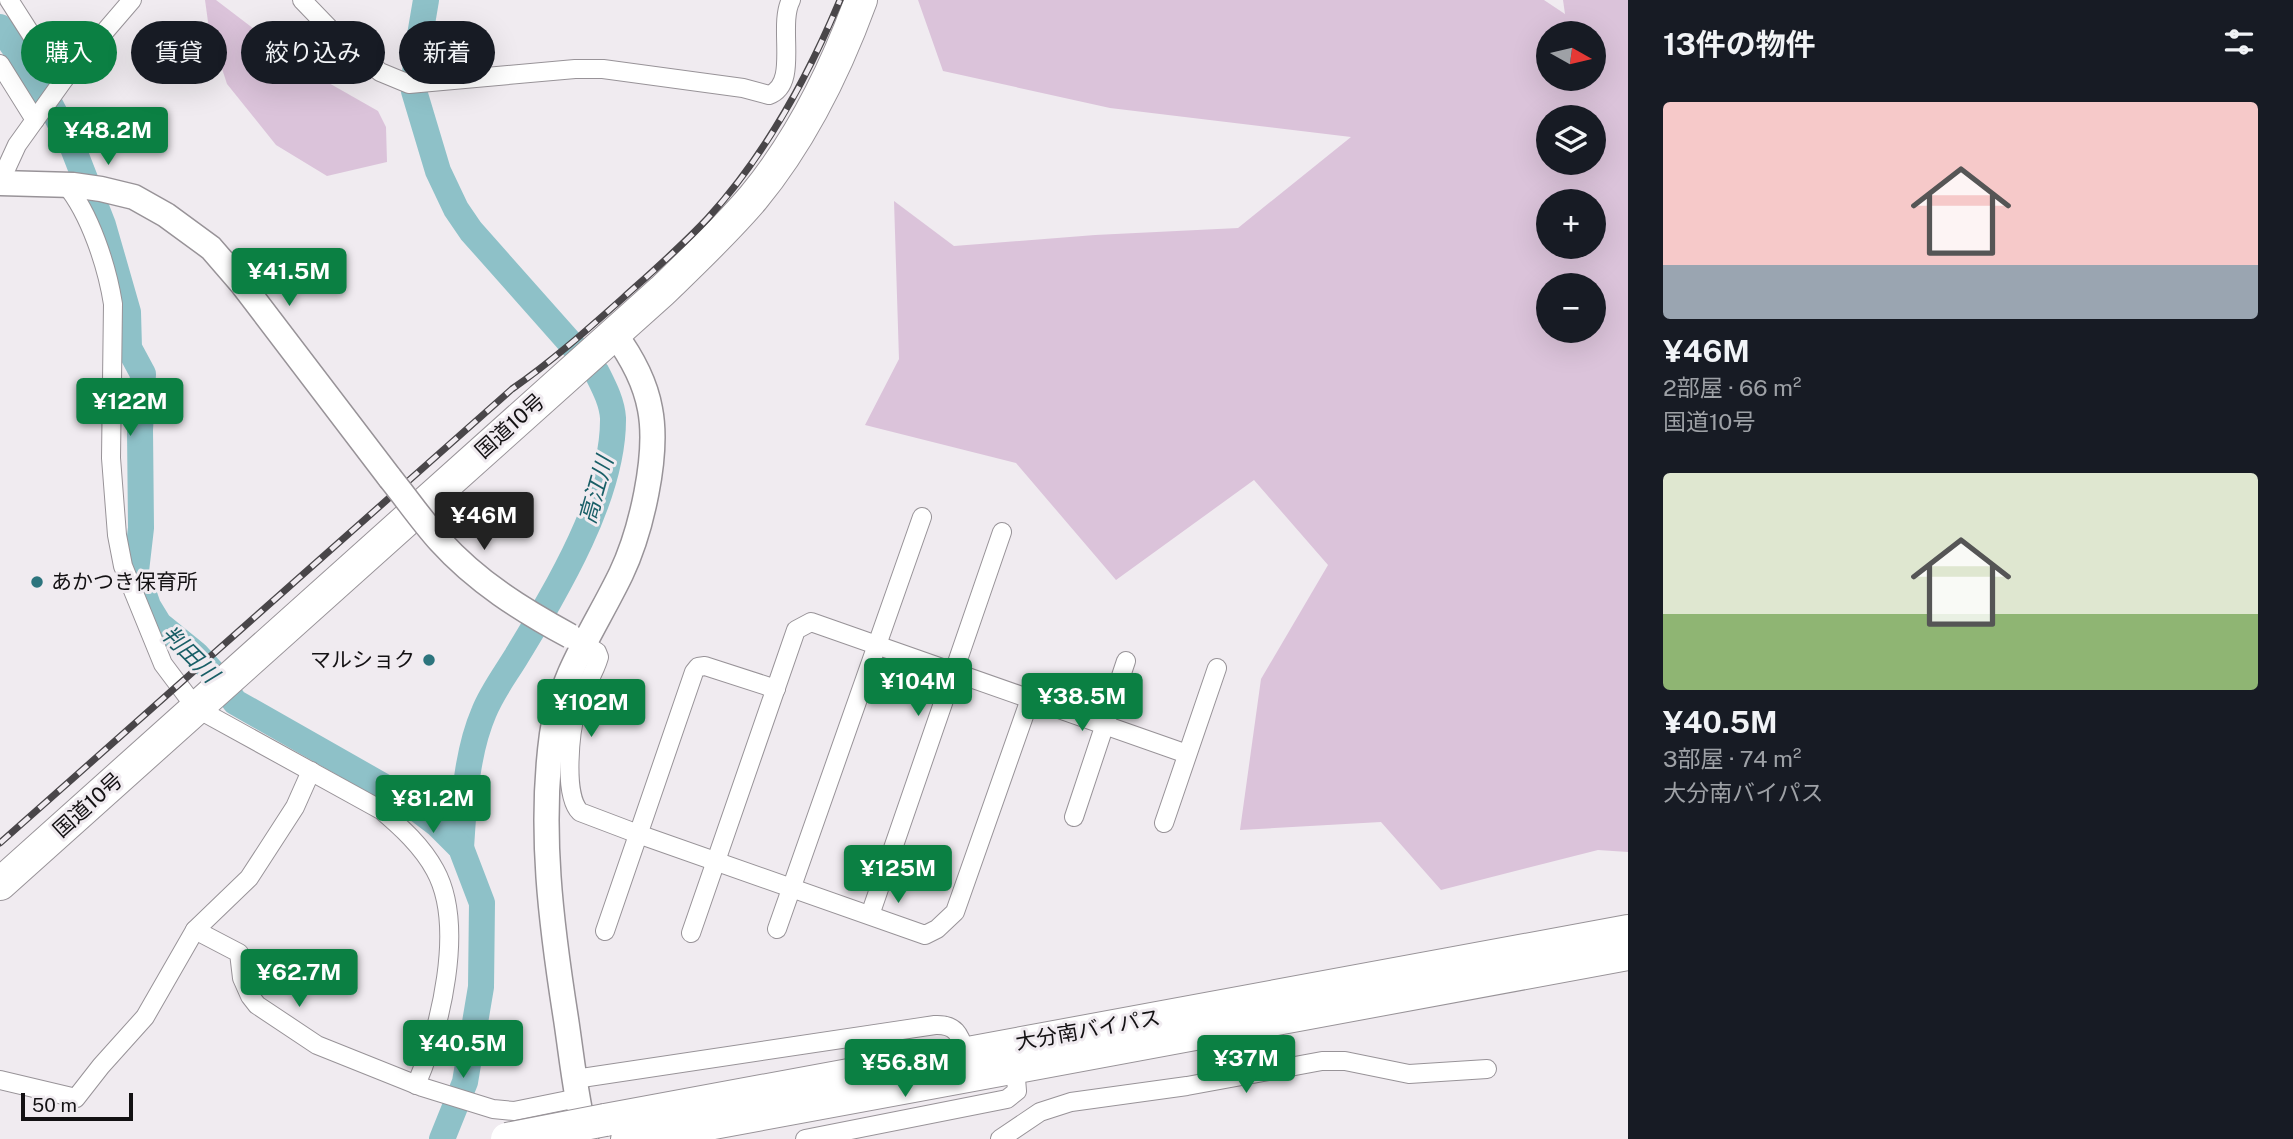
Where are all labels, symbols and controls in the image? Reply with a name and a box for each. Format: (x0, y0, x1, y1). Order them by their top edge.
chip: 購入 (21, 21, 117, 84)
chip: 賃貸 (131, 21, 227, 84)
chip: 絞り込み (241, 21, 385, 84)
chip: 新着 (399, 21, 495, 84)
north arrow (1536, 21, 1606, 91)
map controls (1536, 21, 1606, 343)
icon: filters (2220, 23, 2258, 61)
text: 13件の物件 (1663, 26, 1816, 62)
button: layers (1536, 105, 1606, 175)
pin: ¥48.2M (51, 108, 165, 167)
text: ¥48.2M (64, 116, 152, 143)
icon: home (1898, 148, 2024, 274)
button: + (1536, 189, 1606, 259)
pin: ¥41.5M (232, 248, 346, 308)
text: ¥41.5M (248, 257, 330, 284)
button: − (1536, 273, 1606, 343)
text: ¥46M (1663, 333, 1750, 369)
text: 2部屋 · 66 m² (1663, 374, 1801, 401)
pin: ¥122M (81, 378, 179, 438)
text: ¥122M (92, 387, 168, 414)
street label: 国道10号 (470, 388, 549, 463)
text: 国道10号 (1663, 408, 1755, 435)
water label: 高江川 (573, 450, 619, 527)
pin: ¥46M (443, 492, 525, 552)
text: ¥46M (451, 501, 517, 528)
icon: home (1898, 519, 2024, 645)
place label: あかつき保育所 (51, 569, 198, 594)
marker: あかつき保育所 (29, 574, 45, 590)
water label: 判田川 (156, 620, 226, 690)
place label: マルショク (310, 647, 415, 672)
marker: マルショク (421, 652, 437, 668)
pin: ¥104M (869, 658, 967, 718)
text: ¥104M (880, 667, 956, 694)
pin: ¥38.5M (1025, 674, 1139, 733)
pin: ¥102M (542, 680, 640, 739)
text: ¥38.5M (1038, 682, 1126, 709)
text: ¥102M (553, 688, 629, 715)
text: ¥40.5M (1663, 704, 1778, 740)
text: 3部屋 · 74 m² (1663, 745, 1801, 772)
street label: 国道10号 (48, 767, 127, 842)
pin: ¥81.2M (376, 776, 490, 835)
text: 大分南バイパス (1663, 779, 1824, 806)
text: ¥81.2M (392, 784, 474, 811)
pin: ¥125M (849, 846, 947, 905)
text: ¥125M (860, 854, 936, 881)
pin: ¥62.7M (242, 950, 356, 1009)
text: ¥62.7M (257, 958, 341, 985)
street label: 大分南バイパス (1014, 1004, 1162, 1055)
pin: ¥40.5M (406, 1020, 520, 1080)
text: ¥40.5M (419, 1029, 507, 1056)
pin: ¥37M (1205, 1036, 1287, 1095)
pin: ¥56.8M (848, 1040, 962, 1099)
text: ¥37M (1213, 1044, 1279, 1071)
text: ¥56.8M (861, 1048, 949, 1075)
scale bar (21, 1090, 133, 1122)
text: 50 m (32, 1094, 77, 1116)

